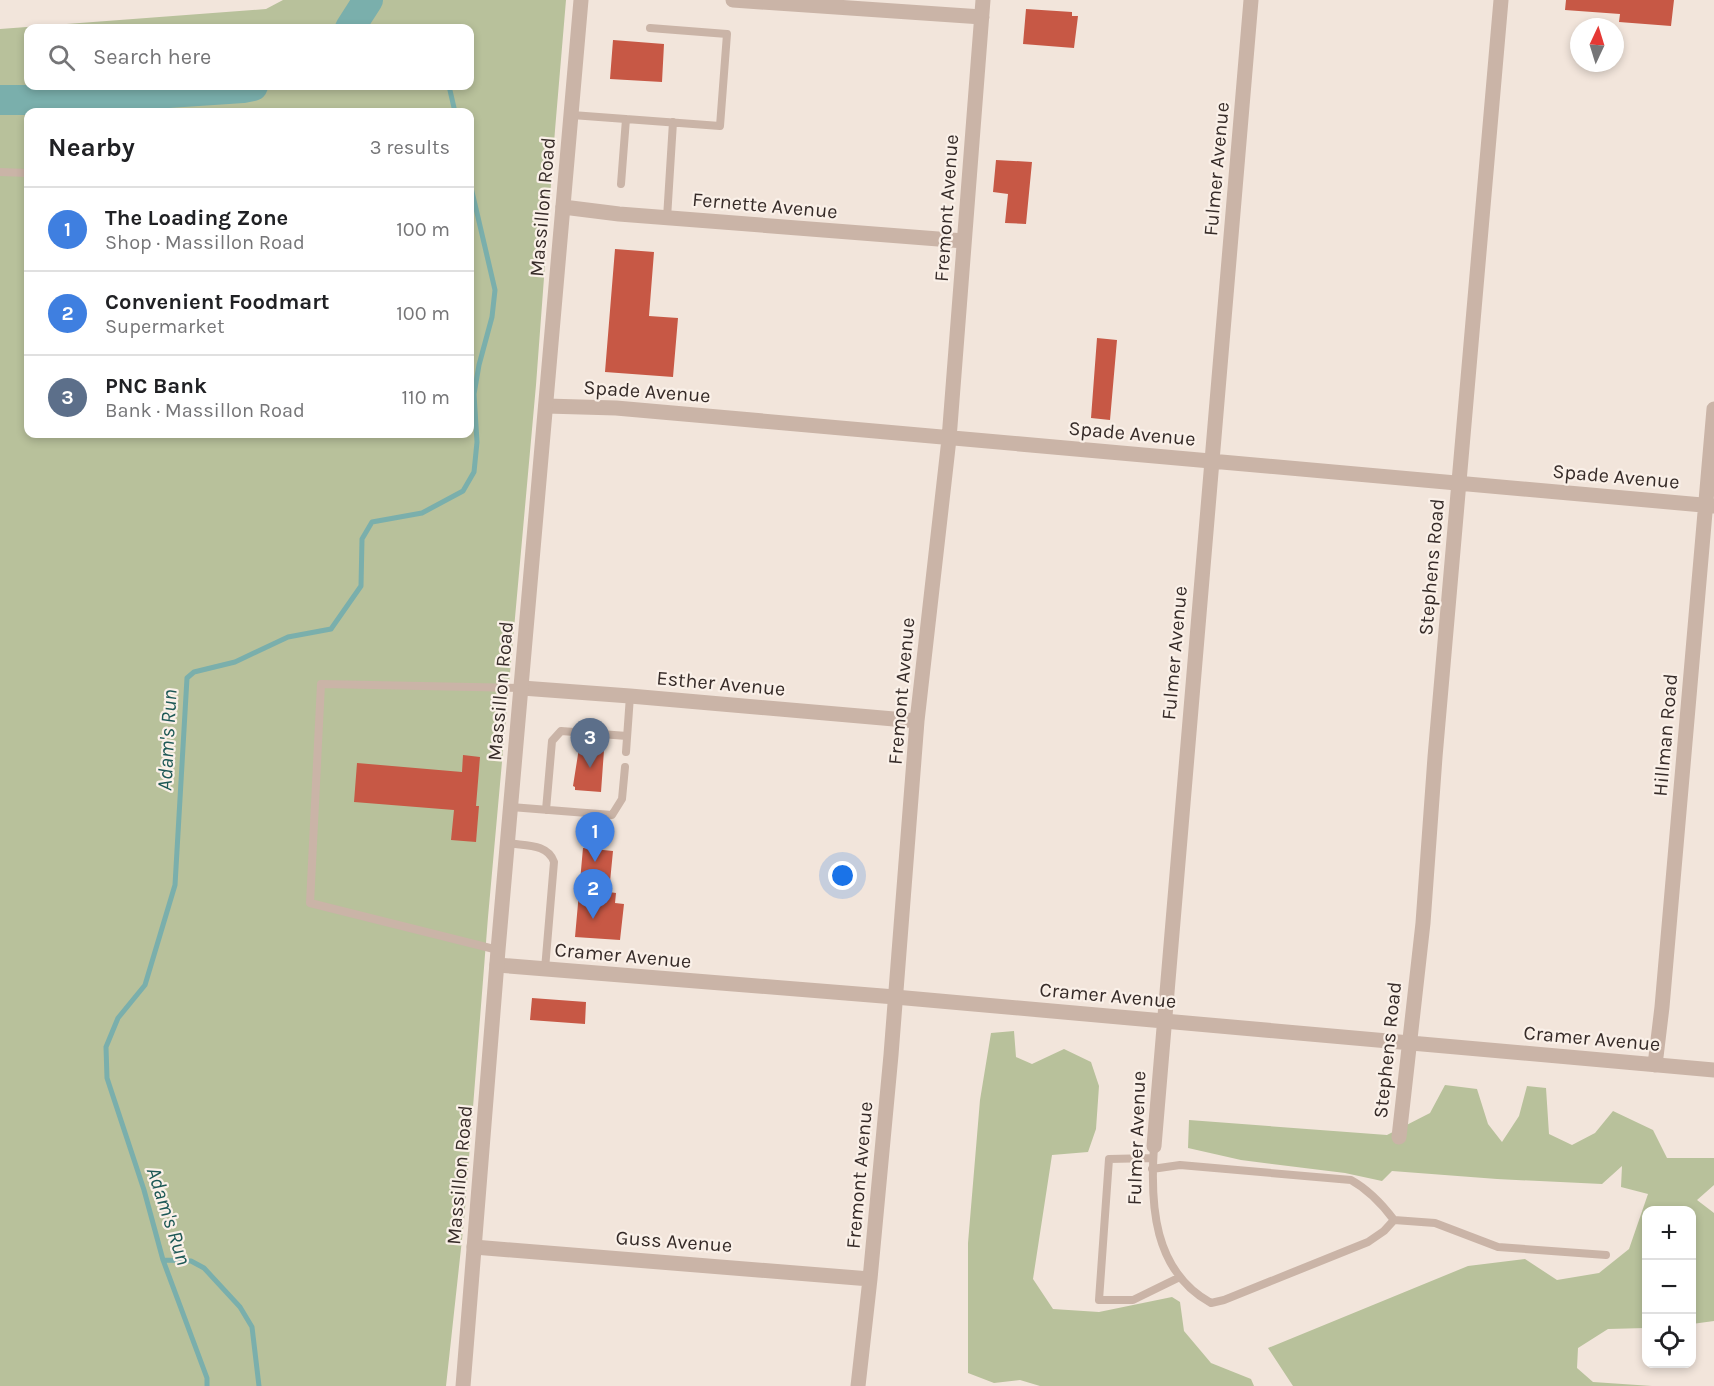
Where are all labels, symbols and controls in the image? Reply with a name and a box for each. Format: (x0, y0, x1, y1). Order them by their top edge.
north arrow (1570, 18, 1624, 72)
search box (24, 24, 474, 90)
icon: search (45, 41, 78, 74)
text: Search here (93, 44, 211, 70)
street label: Fulmer Avenue (1199, 101, 1234, 237)
text: Nearby (48, 132, 135, 163)
street label: Fremont Avenue (930, 134, 963, 283)
text: 3 results (370, 136, 450, 159)
street label: Massillon Road (525, 136, 560, 278)
street label: Fernette Avenue (691, 188, 839, 223)
text: The Loading Zone (105, 205, 288, 231)
text: 1 (64, 218, 71, 241)
text: 100 m (396, 218, 450, 241)
text: Shop · Massillon Road (105, 231, 305, 254)
text: Convenient Foodmart (105, 289, 330, 315)
text: 2 (61, 302, 74, 325)
text: 100 m (396, 302, 450, 325)
text: Supermarket (105, 315, 224, 338)
text: PNC Bank (105, 373, 207, 399)
street label: Spade Avenue (583, 376, 711, 407)
text: 3 (61, 386, 74, 409)
text: 110 m (401, 386, 450, 409)
text: Bank · Massillon Road (105, 399, 305, 422)
street label: Spade Avenue (1067, 416, 1196, 451)
street label: Spade Avenue (1551, 459, 1680, 494)
street label: Stephens Road (1414, 498, 1449, 636)
street label: Fulmer Avenue (1157, 585, 1192, 721)
street label: Fremont Avenue (884, 616, 919, 766)
street label: Massillon Road (483, 620, 518, 762)
street label: Esther Avenue (655, 666, 786, 701)
street label: Hillman Road (1649, 673, 1682, 797)
water label: Adam's Run (152, 689, 182, 791)
pin: 3 (570, 718, 610, 768)
pin: 1 (576, 812, 614, 862)
your location (828, 861, 857, 890)
pin: 2 (574, 870, 612, 919)
street label: Cramer Avenue (554, 938, 692, 973)
street label: Cramer Avenue (1039, 978, 1177, 1013)
street label: Stephens Road (1369, 981, 1406, 1120)
street label: Cramer Avenue (1523, 1021, 1661, 1056)
street label: Fulmer Avenue (1123, 1070, 1150, 1206)
street label: Fremont Avenue (842, 1100, 877, 1250)
street label: Massillon Road (442, 1104, 477, 1246)
water label: Adam's Run (142, 1164, 196, 1268)
map controls (1642, 1206, 1696, 1368)
button: + (1642, 1206, 1696, 1260)
street label: Guss Avenue (615, 1226, 733, 1257)
button: − (1642, 1260, 1696, 1314)
button: locate (1642, 1314, 1696, 1368)

